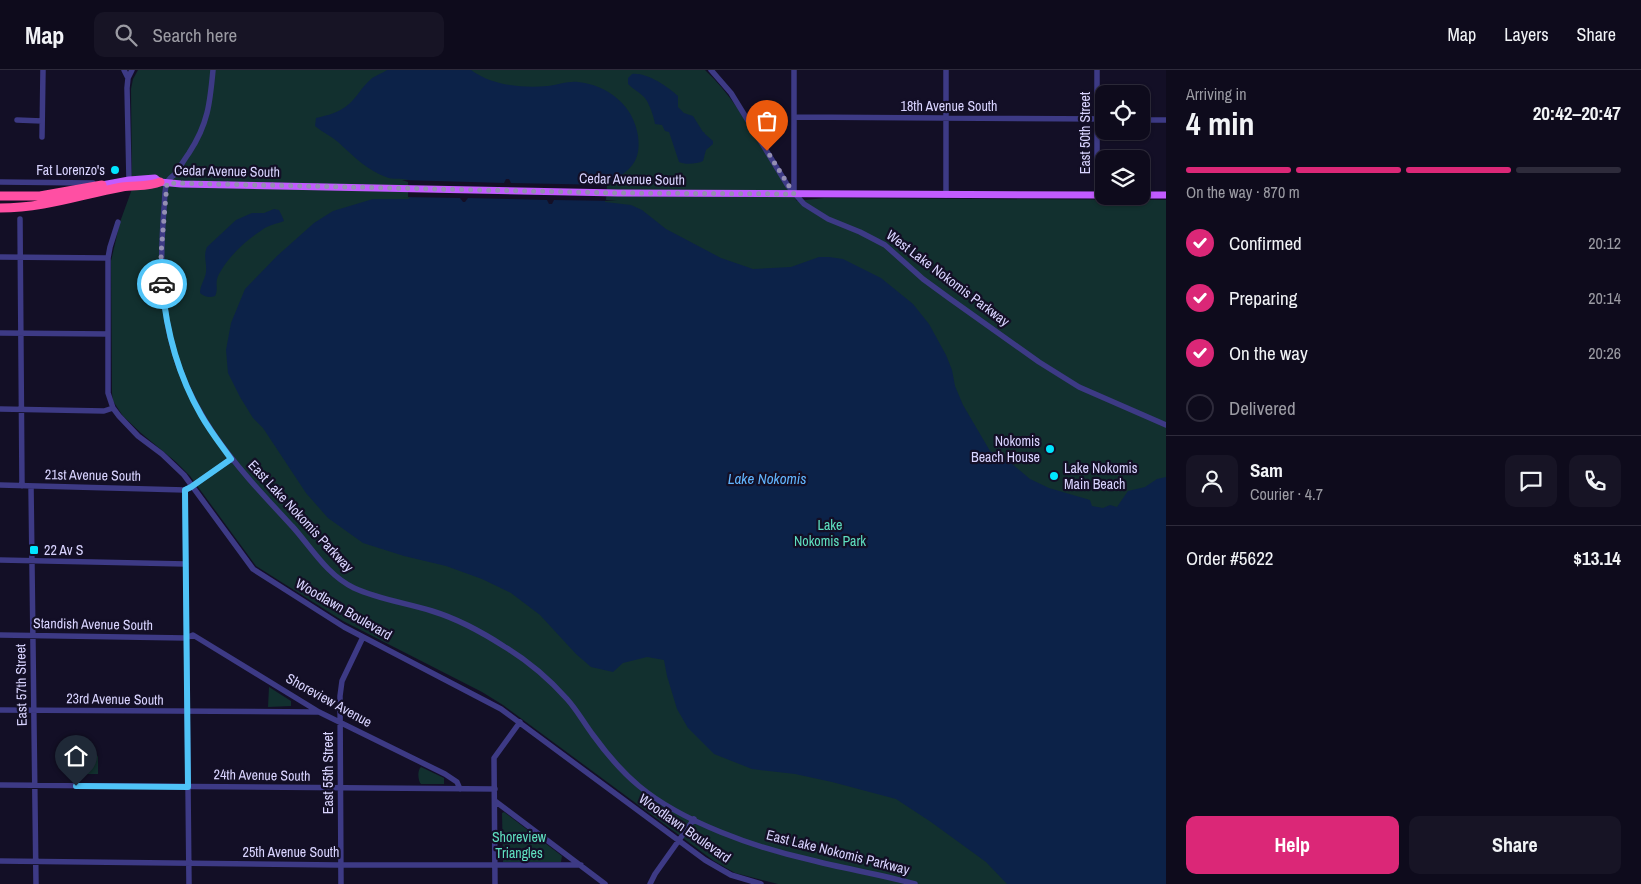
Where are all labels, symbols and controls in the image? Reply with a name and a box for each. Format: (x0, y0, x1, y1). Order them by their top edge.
search box (94, 12, 444, 57)
text: Map (25, 19, 64, 51)
icon: search (112, 21, 140, 49)
text: Search here (152, 22, 237, 48)
text: Map (1448, 22, 1476, 47)
text: Layers (1504, 22, 1549, 47)
text: Share (1577, 22, 1616, 47)
text: Arriving in (1186, 83, 1247, 105)
map controls (1095, 85, 1150, 205)
button: locate (1095, 85, 1150, 140)
street label: East 50th Street (1076, 92, 1094, 174)
street label: 18th Avenue South (901, 97, 997, 115)
pin (746, 100, 788, 151)
text: 20:42–20:47 (1533, 100, 1621, 126)
text: 4 min (1186, 102, 1255, 145)
icon: bag (753, 107, 781, 135)
button: layers (1095, 150, 1150, 205)
place label: Fat Lorenzo's (36, 161, 105, 179)
street label: Cedar Avenue South (174, 161, 280, 181)
marker: Fat Lorenzo's (109, 164, 121, 176)
street label: Cedar Avenue South (579, 169, 685, 189)
text: On the way · 870 m (1186, 181, 1300, 203)
street label: West Lake Nokomis Parkway (883, 226, 1013, 330)
icon: check (1186, 229, 1214, 257)
text: Confirmed (1229, 230, 1302, 256)
text: 20:12 (1588, 232, 1621, 254)
courier (137, 259, 187, 309)
icon: car (148, 270, 176, 298)
icon: check (1186, 284, 1214, 312)
text: Preparing (1229, 285, 1297, 311)
text: 20:14 (1588, 287, 1621, 309)
icon: check (1186, 339, 1214, 367)
text: On the way (1229, 340, 1308, 366)
text: 20:26 (1588, 342, 1621, 364)
text: Delivered (1229, 395, 1296, 421)
place label: Nokomis Beach House (971, 432, 1040, 466)
marker: Nokomis Beach House (1044, 443, 1056, 455)
button: person (1186, 455, 1238, 507)
button: chat (1505, 455, 1557, 507)
button: phone (1569, 455, 1621, 507)
street label: East Lake Nokomis Parkway (244, 456, 358, 576)
text: Sam (1250, 457, 1283, 483)
place label: Lake Nokomis Main Beach (1064, 459, 1138, 493)
street label: 21st Avenue South (45, 465, 141, 485)
water label: Lake Nokomis (728, 468, 806, 489)
marker: Lake Nokomis Main Beach (1048, 470, 1060, 482)
text: Courier · 4.7 (1250, 483, 1323, 505)
park label: Lake Nokomis Park (794, 516, 866, 550)
place label: 22 Av S (44, 541, 84, 559)
marker: 22 Av S (28, 544, 40, 556)
text: Order #5622 (1186, 545, 1273, 571)
text: $13.14 (1573, 545, 1621, 571)
street label: Woodlawn Boulevard (293, 574, 395, 644)
street label: Standish Avenue South (33, 614, 153, 634)
street label: East 57th Street (11, 644, 31, 726)
street label: Shoreview Avenue (283, 669, 375, 731)
street label: 23rd Avenue South (66, 689, 164, 709)
street label: East 55th Street (319, 732, 337, 814)
pin (55, 735, 97, 786)
icon: home (62, 742, 90, 770)
street label: 24th Avenue South (213, 765, 311, 785)
street label: Woodlawn Boulevard (635, 790, 735, 866)
button: Help (1186, 816, 1399, 874)
button: Share (1409, 816, 1621, 874)
street label: East Lake Nokomis Parkway (765, 826, 912, 879)
park label: Shoreview Triangles (492, 828, 547, 862)
street label: 25th Avenue South (243, 843, 339, 861)

